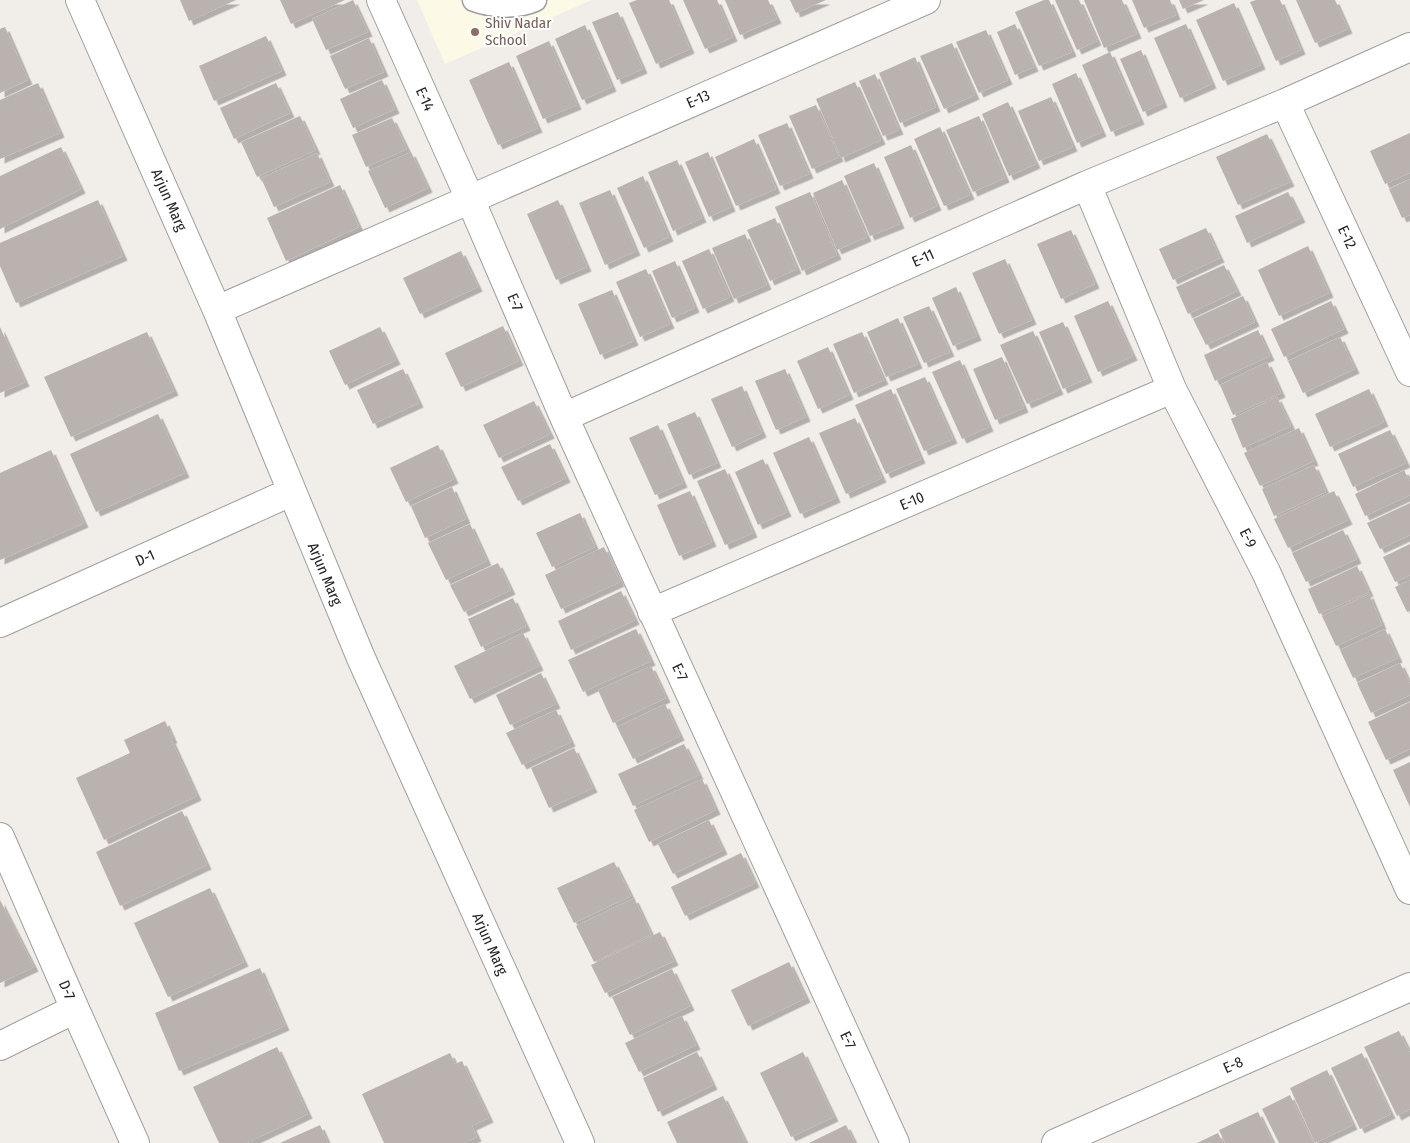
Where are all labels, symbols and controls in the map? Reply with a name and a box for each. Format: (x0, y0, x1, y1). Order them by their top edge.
place label: Shiv Nadar School (485, 14, 552, 49)
marker: Shiv Nadar School (469, 26, 481, 38)
street label: E-14 (412, 84, 438, 114)
street label: E-13 (683, 86, 713, 112)
street label: Arjun Marg (147, 166, 191, 234)
street label: E-12 (1334, 222, 1360, 252)
street label: E-11 (909, 245, 937, 271)
street label: E-7 (503, 290, 527, 314)
street label: E-10 (897, 488, 927, 514)
street label: E-9 (1236, 525, 1260, 551)
street label: Arjun Marg (304, 540, 346, 608)
street label: D-1 (133, 546, 157, 570)
street label: E-7 (668, 660, 692, 684)
street label: Arjun Marg (468, 910, 512, 978)
street label: D-7 (55, 978, 79, 1002)
street label: E-7 (836, 1028, 860, 1052)
street label: E-8 (1220, 1053, 1246, 1077)

